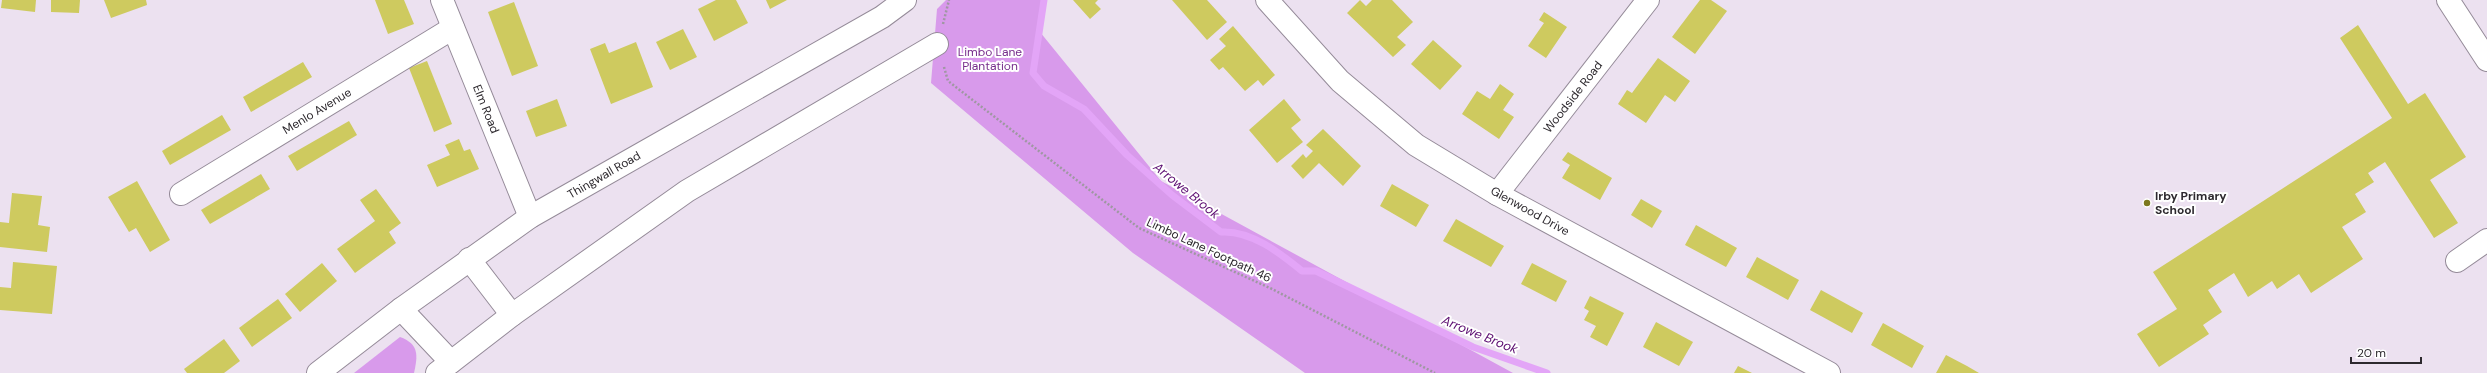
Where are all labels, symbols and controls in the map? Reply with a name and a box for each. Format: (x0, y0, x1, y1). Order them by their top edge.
park label: Limbo Lane Plantation (958, 44, 1022, 74)
street label: Woodside Road (1540, 58, 1606, 136)
street label: Elm Road (469, 82, 503, 136)
street label: Menlo Avenue (280, 84, 355, 138)
street label: Thingwall Road (564, 148, 644, 202)
water label: Arrowe Brook (1149, 158, 1224, 223)
street label: Glenwood Drive (1488, 183, 1572, 239)
place label: Irby Primary School (2155, 188, 2227, 218)
marker: Irby Primary School (2142, 198, 2152, 208)
street label: Limbo Lane Footpath 46 (1144, 214, 1274, 286)
water label: Arrowe Brook (1438, 311, 1521, 358)
scale bar (2351, 339, 2421, 365)
text: 20 m (2357, 345, 2386, 361)

